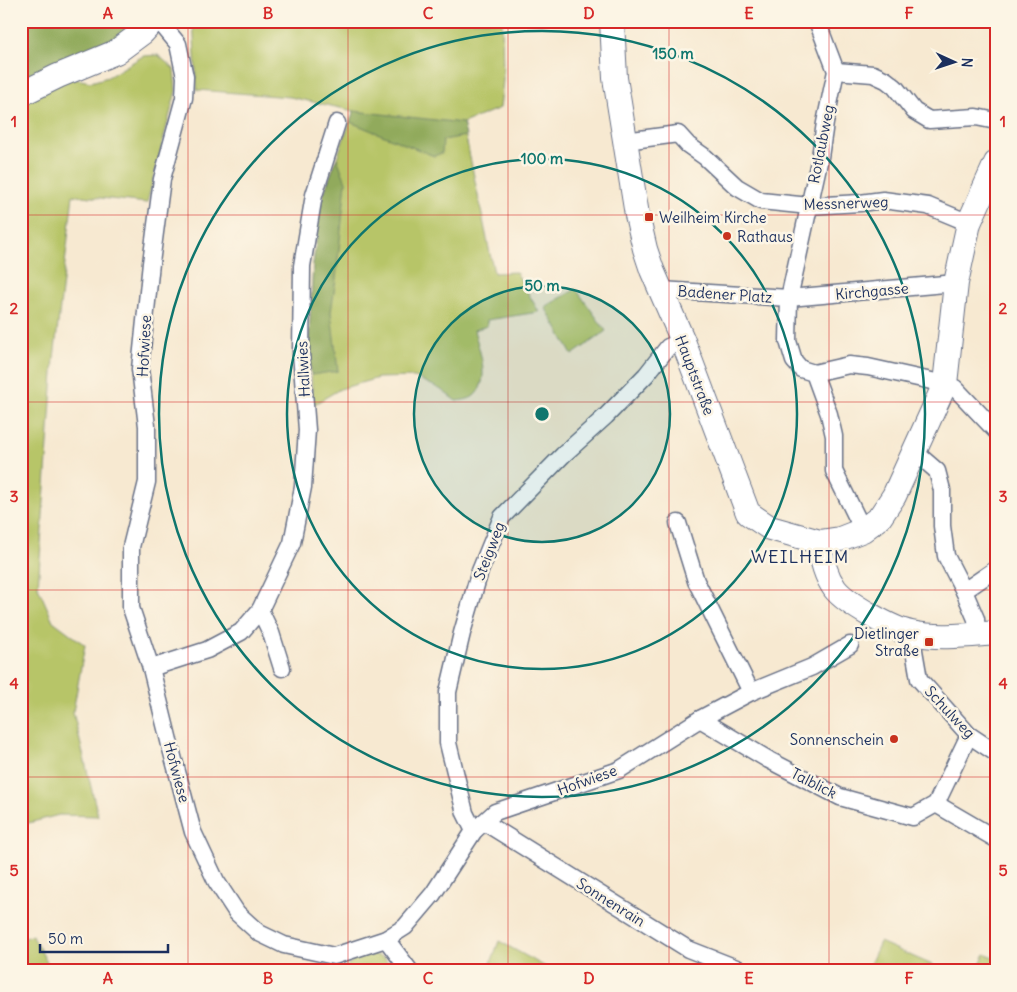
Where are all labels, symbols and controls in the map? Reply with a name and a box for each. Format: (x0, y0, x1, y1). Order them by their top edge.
text: A (103, 3, 113, 23)
text: B (263, 3, 274, 23)
text: C (423, 3, 434, 23)
text: D (583, 3, 595, 23)
text: E (744, 3, 754, 23)
text: F (904, 3, 914, 23)
north arrow (930, 38, 980, 88)
text: 150 m (652, 44, 694, 63)
text: N (958, 57, 976, 68)
street label: Rotlaubweg (804, 103, 838, 185)
text: 1 (11, 111, 17, 131)
text: 1 (1000, 111, 1006, 131)
text: 100 m (521, 149, 563, 168)
street label: Messnerweg (803, 192, 889, 214)
place label: Weilheim Kirche (659, 208, 767, 227)
marker: Weilheim Kirche (643, 211, 655, 223)
place label: Rathaus (737, 227, 793, 246)
marker: Rathaus (721, 230, 733, 242)
text: 50 m (524, 276, 560, 295)
street label: Kirchgasse (835, 278, 909, 304)
street label: Badener Platz (677, 281, 773, 307)
text: 2 (10, 298, 19, 318)
text: 2 (999, 298, 1008, 318)
street label: Hofwiese (133, 314, 155, 378)
street label: Hauptstraße (671, 332, 719, 418)
street label: Hallwies (292, 340, 314, 398)
centre of rings (533, 405, 551, 423)
text: 3 (9, 486, 19, 506)
text: 3 (998, 486, 1008, 506)
street label: Steigweg (469, 519, 509, 583)
district label: WEILHEIM (751, 545, 849, 568)
place label: Dietlinger Straße (854, 624, 919, 660)
marker: Dietlinger Straße (923, 636, 935, 648)
text: 4 (9, 673, 19, 693)
text: 4 (998, 673, 1008, 693)
street label: Schulweg (921, 682, 979, 742)
place label: Sonnenschein (790, 730, 884, 749)
marker: Sonnenschein (888, 733, 900, 745)
street label: Hofwiese (160, 740, 194, 804)
street label: Hofwiese (555, 760, 619, 800)
street label: Talblick (788, 763, 840, 803)
text: 5 (9, 860, 19, 880)
text: 5 (998, 860, 1008, 880)
street label: Sonnenrain (573, 873, 649, 931)
scale bar (40, 922, 168, 954)
text: 50 m (48, 929, 83, 948)
text: A (103, 968, 113, 988)
text: B (263, 968, 274, 988)
text: C (423, 968, 434, 988)
text: D (583, 968, 595, 988)
text: E (744, 968, 754, 988)
text: F (904, 968, 914, 988)

